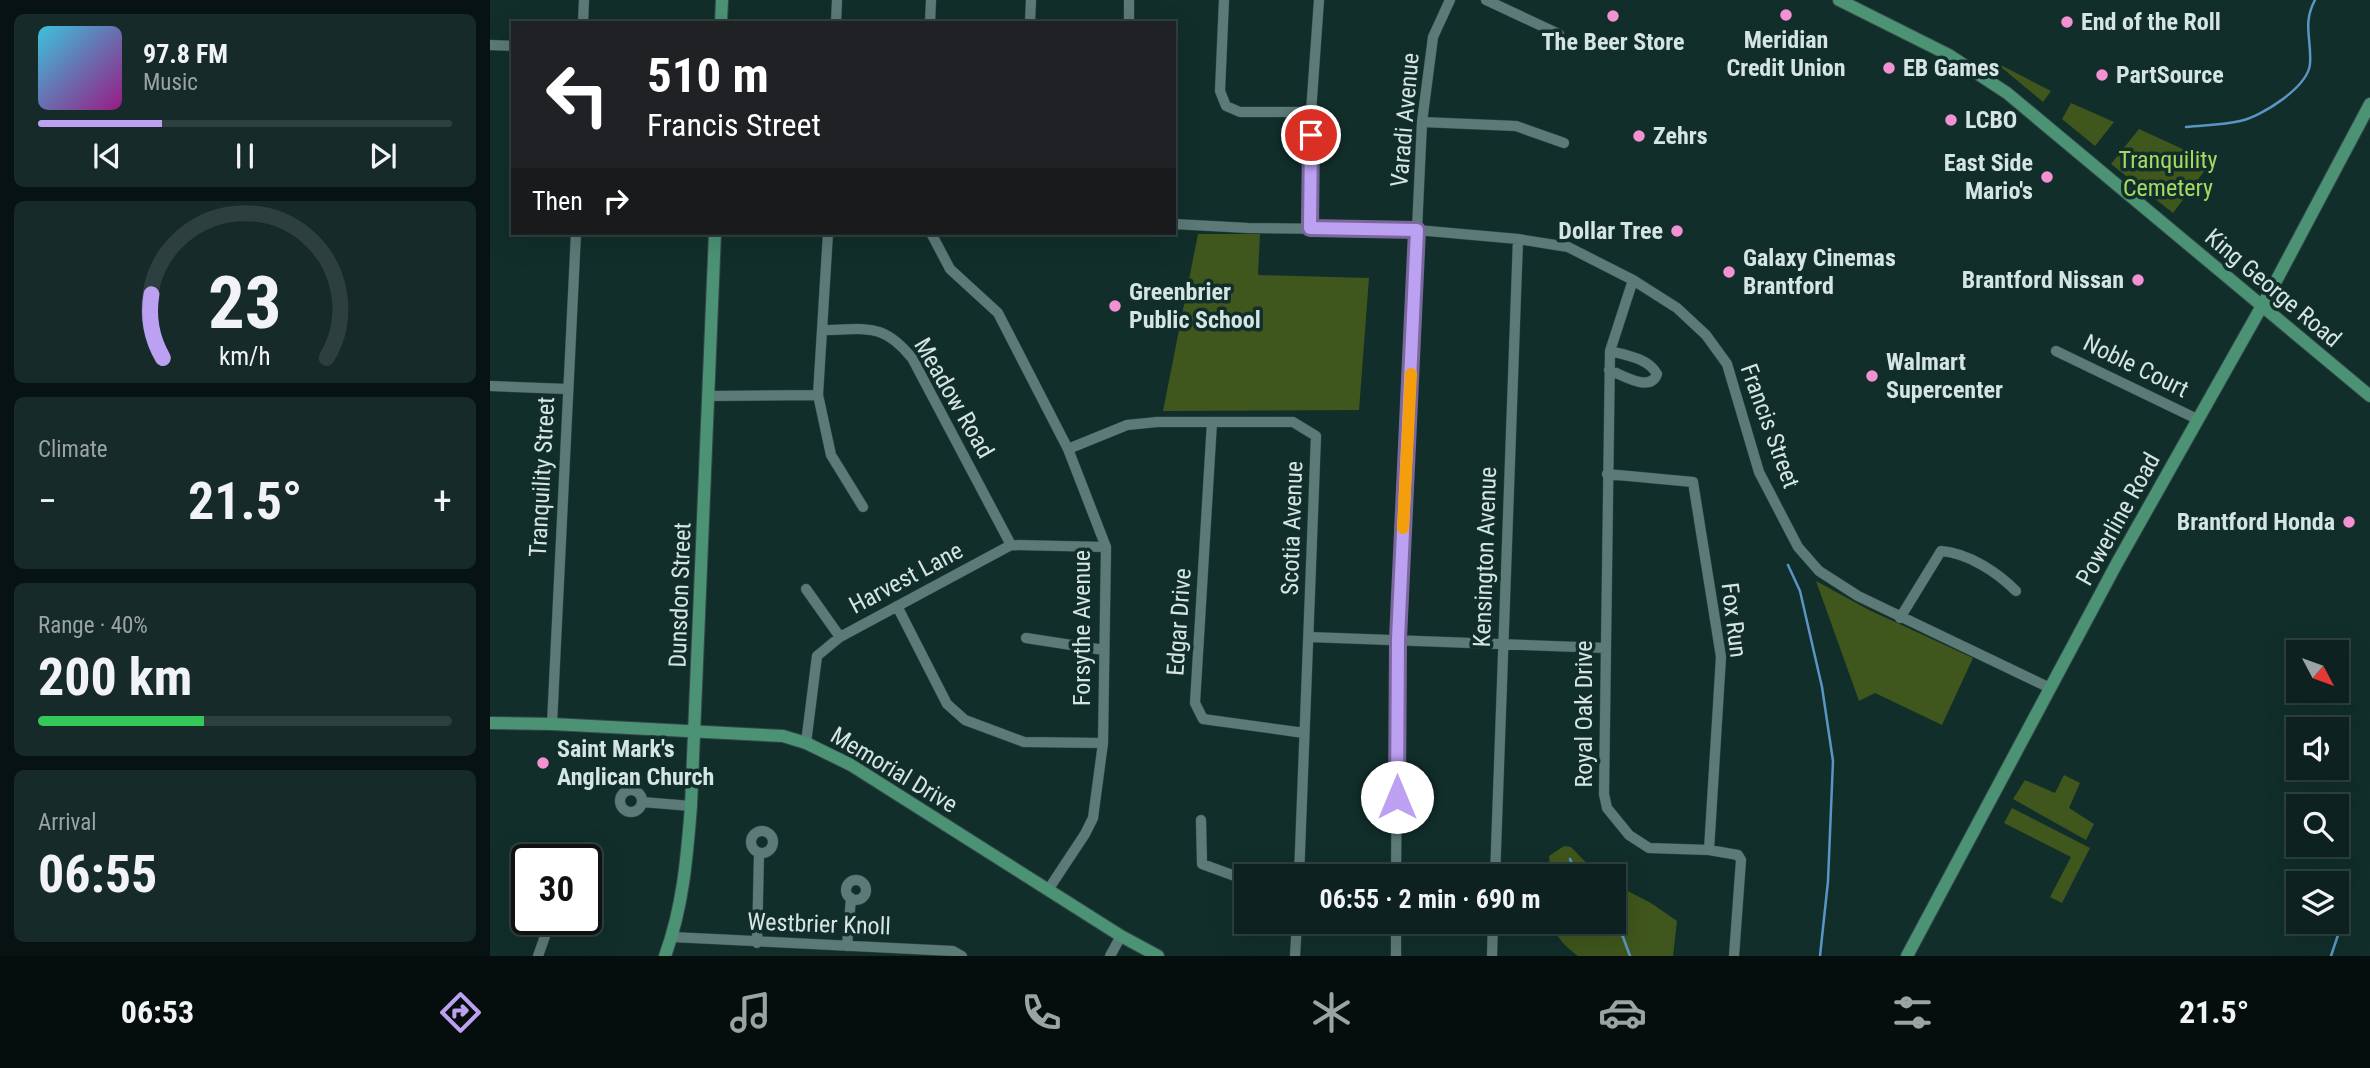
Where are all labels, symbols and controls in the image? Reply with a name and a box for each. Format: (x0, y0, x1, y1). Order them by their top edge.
marker: Meridian Credit Union (1778, 7, 1794, 23)
marker: The Beer Store (1605, 8, 1621, 24)
place label: End of the Roll (2081, 8, 2221, 36)
marker: End of the Roll (2059, 14, 2075, 30)
place label: Meridian Credit Union (1726, 26, 1846, 82)
place label: The Beer Store (1542, 28, 1684, 56)
text: 97.8 FM (143, 39, 228, 69)
text: 510 m (647, 47, 769, 104)
icon: left (532, 49, 623, 140)
street label: Varadi Avenue (1385, 52, 1425, 188)
place label: EB Games (1903, 54, 1999, 82)
marker: EB Games (1881, 60, 1897, 76)
place label: PartSource (2116, 61, 2224, 89)
marker: PartSource (2094, 67, 2110, 83)
text: Music (143, 69, 198, 96)
pin (1281, 105, 1341, 165)
text: Francis Street (647, 106, 821, 144)
place label: LCBO (1965, 106, 2017, 134)
marker: LCBO (1943, 112, 1959, 128)
icon: arrive (1292, 116, 1330, 154)
place label: Zehrs (1653, 122, 1708, 150)
marker: Zehrs (1631, 128, 1647, 144)
icon: previous (88, 137, 126, 175)
icon: pause (226, 137, 264, 175)
icon: next (364, 137, 402, 175)
park label: Tranquility Cemetery (2119, 146, 2217, 202)
place label: East Side Mario's (1944, 149, 2033, 205)
marker: East Side Mario's (2039, 169, 2055, 185)
icon: right (597, 182, 635, 220)
text: Then (532, 186, 583, 216)
place label: Dollar Tree (1558, 217, 1663, 245)
marker: Dollar Tree (1669, 223, 1685, 239)
street label: King George Road (2199, 223, 2347, 353)
place label: Galaxy Cinemas Brantford (1743, 244, 1896, 300)
text: 23 (208, 260, 282, 346)
marker: Galaxy Cinemas Brantford (1721, 264, 1737, 280)
place label: Brantford Nissan (1962, 266, 2124, 294)
marker: Brantford Nissan (2130, 272, 2146, 288)
place label: Greenbrier Public School (1129, 278, 1261, 334)
marker: Greenbrier Public School (1107, 298, 1123, 314)
street label: Noble Court (2079, 329, 2193, 403)
street label: Meadow Road (908, 333, 1000, 463)
text: km/h (219, 341, 271, 370)
place label: Walmart Supercenter (1886, 348, 2003, 404)
street label: Francis Street (1735, 360, 1805, 492)
marker: Walmart Supercenter (1864, 368, 1880, 384)
street label: Tranquility Street (524, 396, 560, 558)
text: Climate (38, 436, 108, 463)
street label: Powerline Road (2070, 448, 2166, 590)
street label: Scotia Avenue (1276, 460, 1308, 596)
street label: Kensington Avenue (1468, 466, 1502, 648)
text: 21.5° (188, 471, 302, 532)
text: − (38, 479, 57, 523)
text: + (433, 479, 452, 523)
place label: Brantford Honda (2177, 508, 2335, 536)
marker: Brantford Honda (2341, 514, 2357, 530)
street label: Dunsdon Street (663, 522, 697, 668)
street label: Harvest Lane (844, 536, 968, 620)
street label: Forsythe Avenue (1068, 550, 1096, 706)
street label: Edgar Drive (1161, 567, 1197, 677)
street label: Fox Run (1716, 581, 1752, 659)
text: Range · 40% (38, 612, 148, 639)
street label: Royal Oak Drive (1570, 640, 1598, 788)
north arrow (2286, 640, 2348, 704)
map controls (2286, 640, 2349, 934)
text: 200 km (38, 647, 192, 708)
button: sound (2286, 717, 2349, 780)
street label: Memorial Drive (826, 721, 962, 819)
place label: Saint Mark's Anglican Church (557, 735, 714, 791)
marker: Saint Mark's Anglican Church (535, 755, 551, 771)
position arrow (1360, 760, 1434, 834)
button: search (2286, 794, 2349, 857)
text: Arrival (38, 809, 97, 836)
text: 06:55 (38, 844, 157, 905)
speed limit sign: 30 (511, 844, 602, 935)
button: layers (2286, 871, 2349, 934)
text: 06:55 · 2 min · 690 m (1320, 884, 1540, 914)
street label: Westbrier Knoll (747, 908, 891, 940)
icon: directions (436, 988, 485, 1037)
icon: music (726, 988, 775, 1037)
icon: phone (1017, 988, 1066, 1037)
icon: climate (1307, 988, 1356, 1037)
icon: car (1598, 988, 1647, 1037)
icon: filters (1888, 988, 1937, 1037)
text: 06:53 (121, 993, 194, 1031)
text: 21.5° (2179, 993, 2249, 1031)

